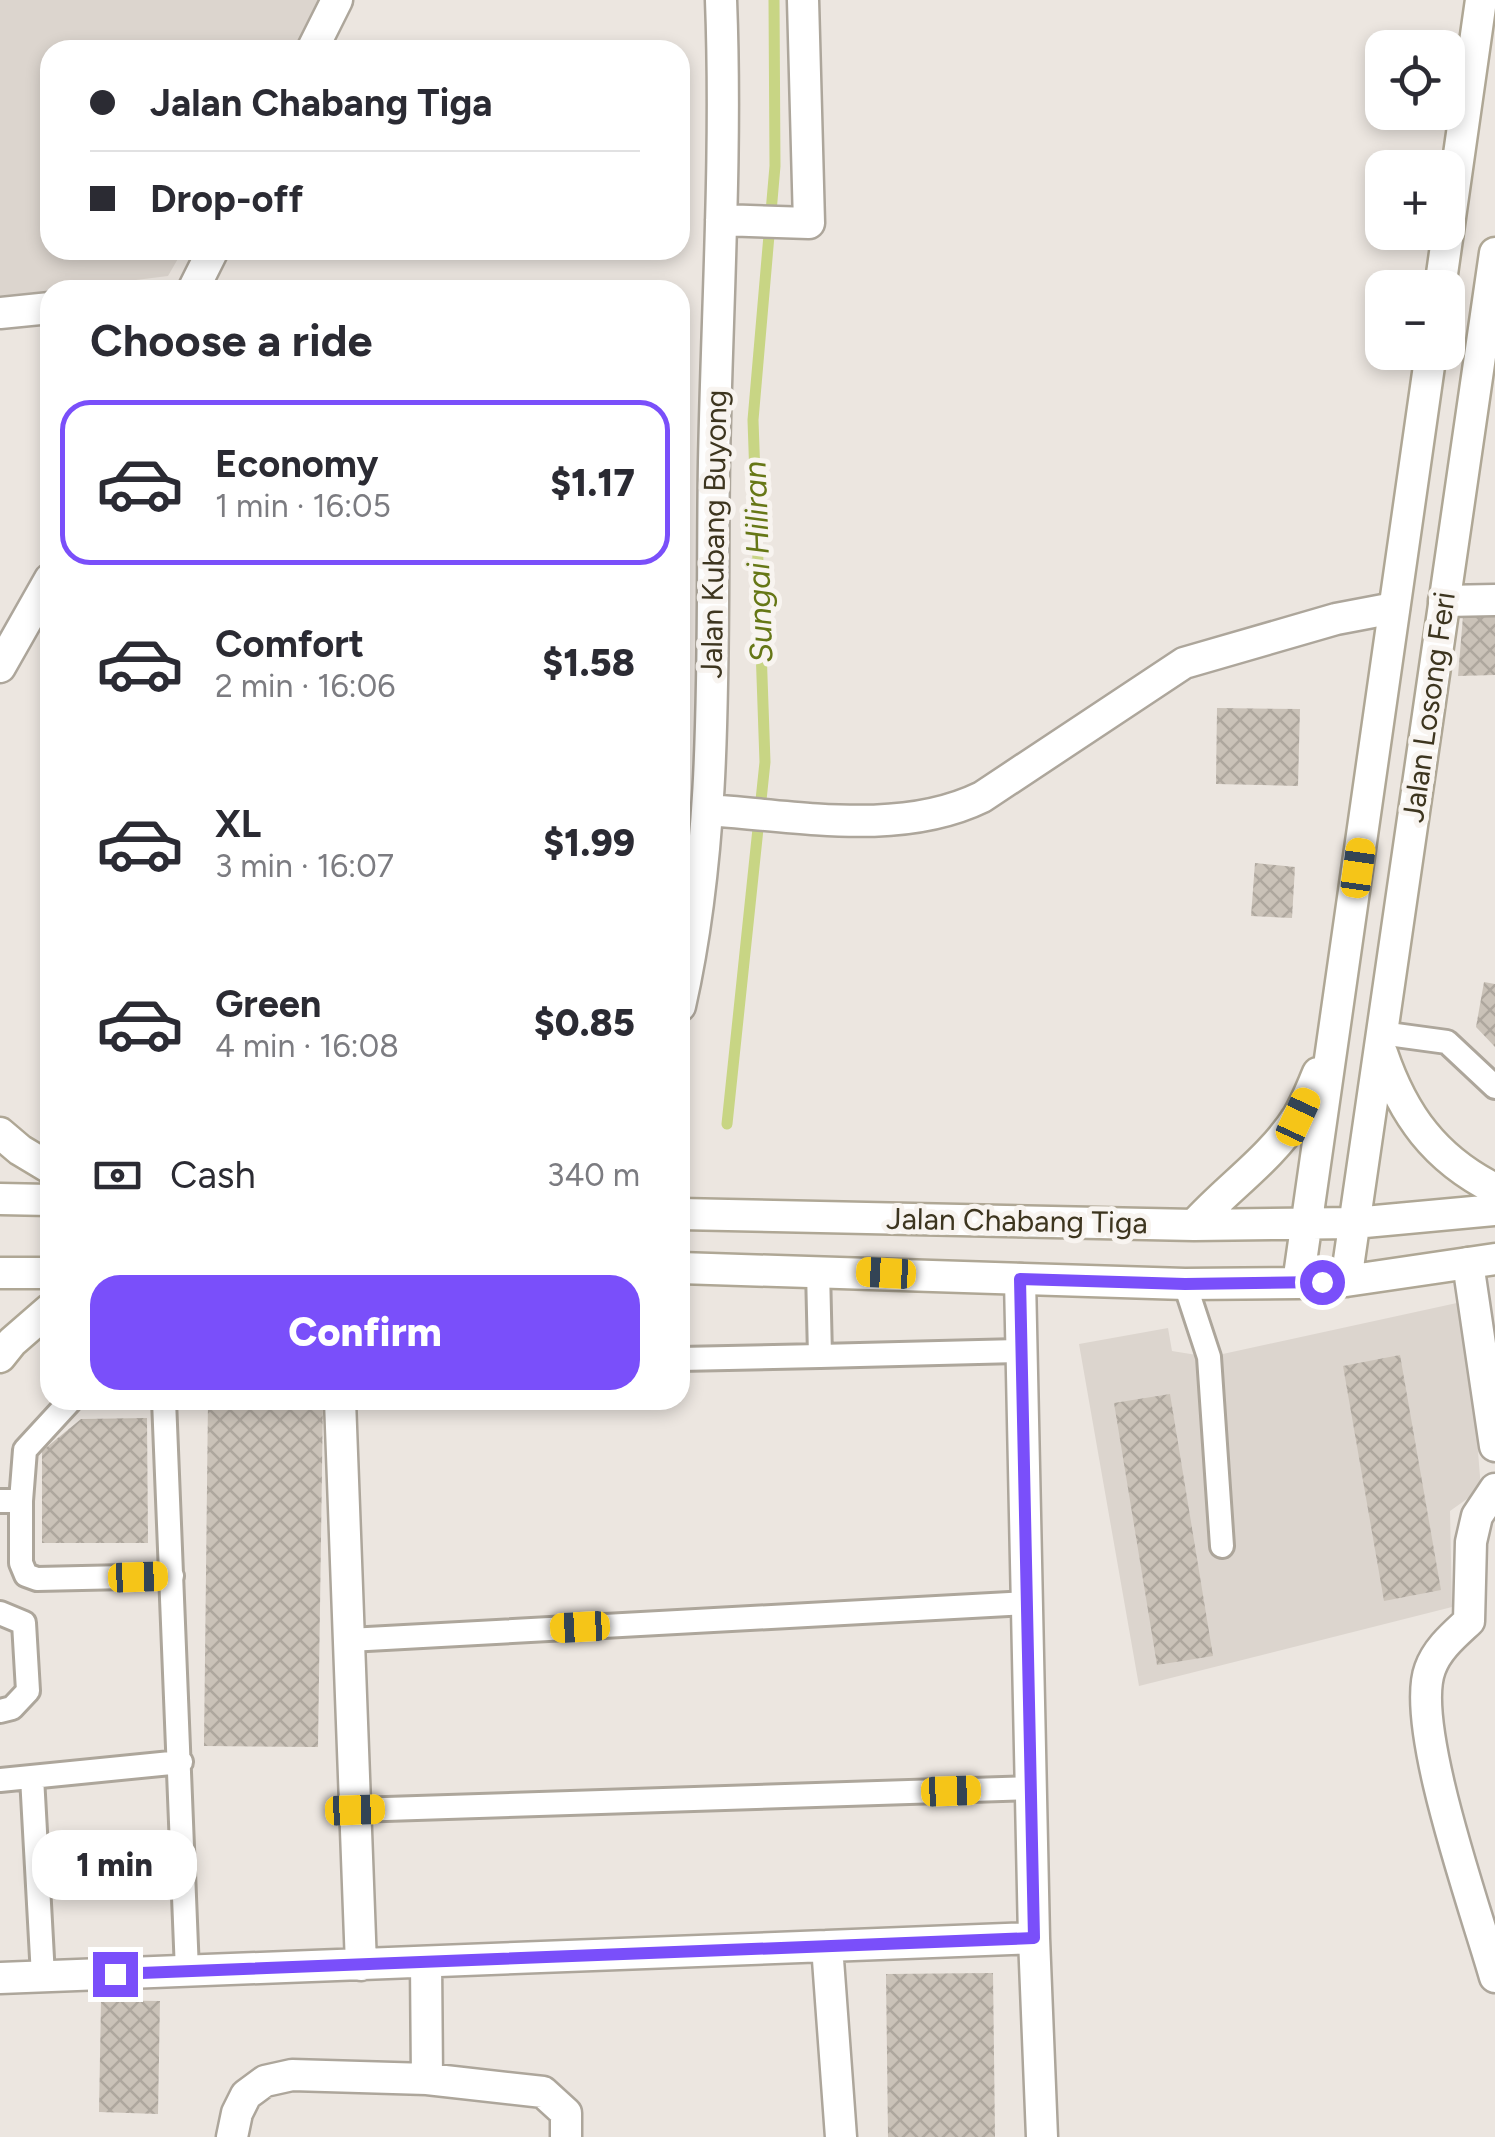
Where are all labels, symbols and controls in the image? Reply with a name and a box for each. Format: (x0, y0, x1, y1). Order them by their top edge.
map controls (1365, 30, 1465, 370)
button: locate (1365, 30, 1465, 130)
text: Jalan Chabang Tiga (150, 80, 493, 126)
button: + (1365, 150, 1465, 250)
text: Drop-off (150, 176, 303, 222)
button: − (1365, 270, 1465, 370)
text: Choose a ride (90, 313, 372, 367)
street label: Jalan Kubang Buyong (692, 389, 735, 679)
icon: car (95, 438, 185, 528)
text: Economy (215, 441, 378, 487)
text: $1.17 (550, 460, 635, 506)
water label: Sungai Hiliran (735, 460, 781, 664)
text: 1 min · 16:05 (215, 487, 391, 525)
street label: Jalan Losong Feri (1394, 589, 1463, 825)
icon: car (95, 618, 185, 708)
text: Comfort (215, 621, 364, 667)
text: $1.58 (542, 640, 635, 686)
text: 2 min · 16:06 (215, 667, 395, 705)
icon: car (95, 798, 185, 888)
text: XL (215, 801, 261, 847)
text: $1.99 (543, 820, 635, 866)
car (1339, 836, 1377, 900)
text: 3 min · 16:07 (215, 847, 394, 885)
icon: car (95, 978, 185, 1068)
text: Green (215, 981, 321, 1027)
text: $0.85 (534, 1000, 635, 1046)
text: 4 min · 16:08 (215, 1027, 399, 1065)
car (1272, 1083, 1324, 1151)
icon: cash (90, 1148, 145, 1203)
text: Cash (170, 1152, 256, 1198)
text: 340 m (547, 1156, 640, 1194)
street label: Jalan Chabang Tiga (886, 1200, 1148, 1241)
car (855, 1256, 917, 1290)
route start (1300, 1260, 1345, 1305)
button: Confirm (90, 1275, 640, 1390)
car (107, 1561, 169, 1593)
car (549, 1610, 611, 1644)
car (920, 1775, 982, 1807)
car (324, 1794, 386, 1826)
callout: 1 min (32, 1829, 198, 1899)
text: 1 min (76, 1846, 153, 1884)
route end (93, 1952, 138, 1997)

